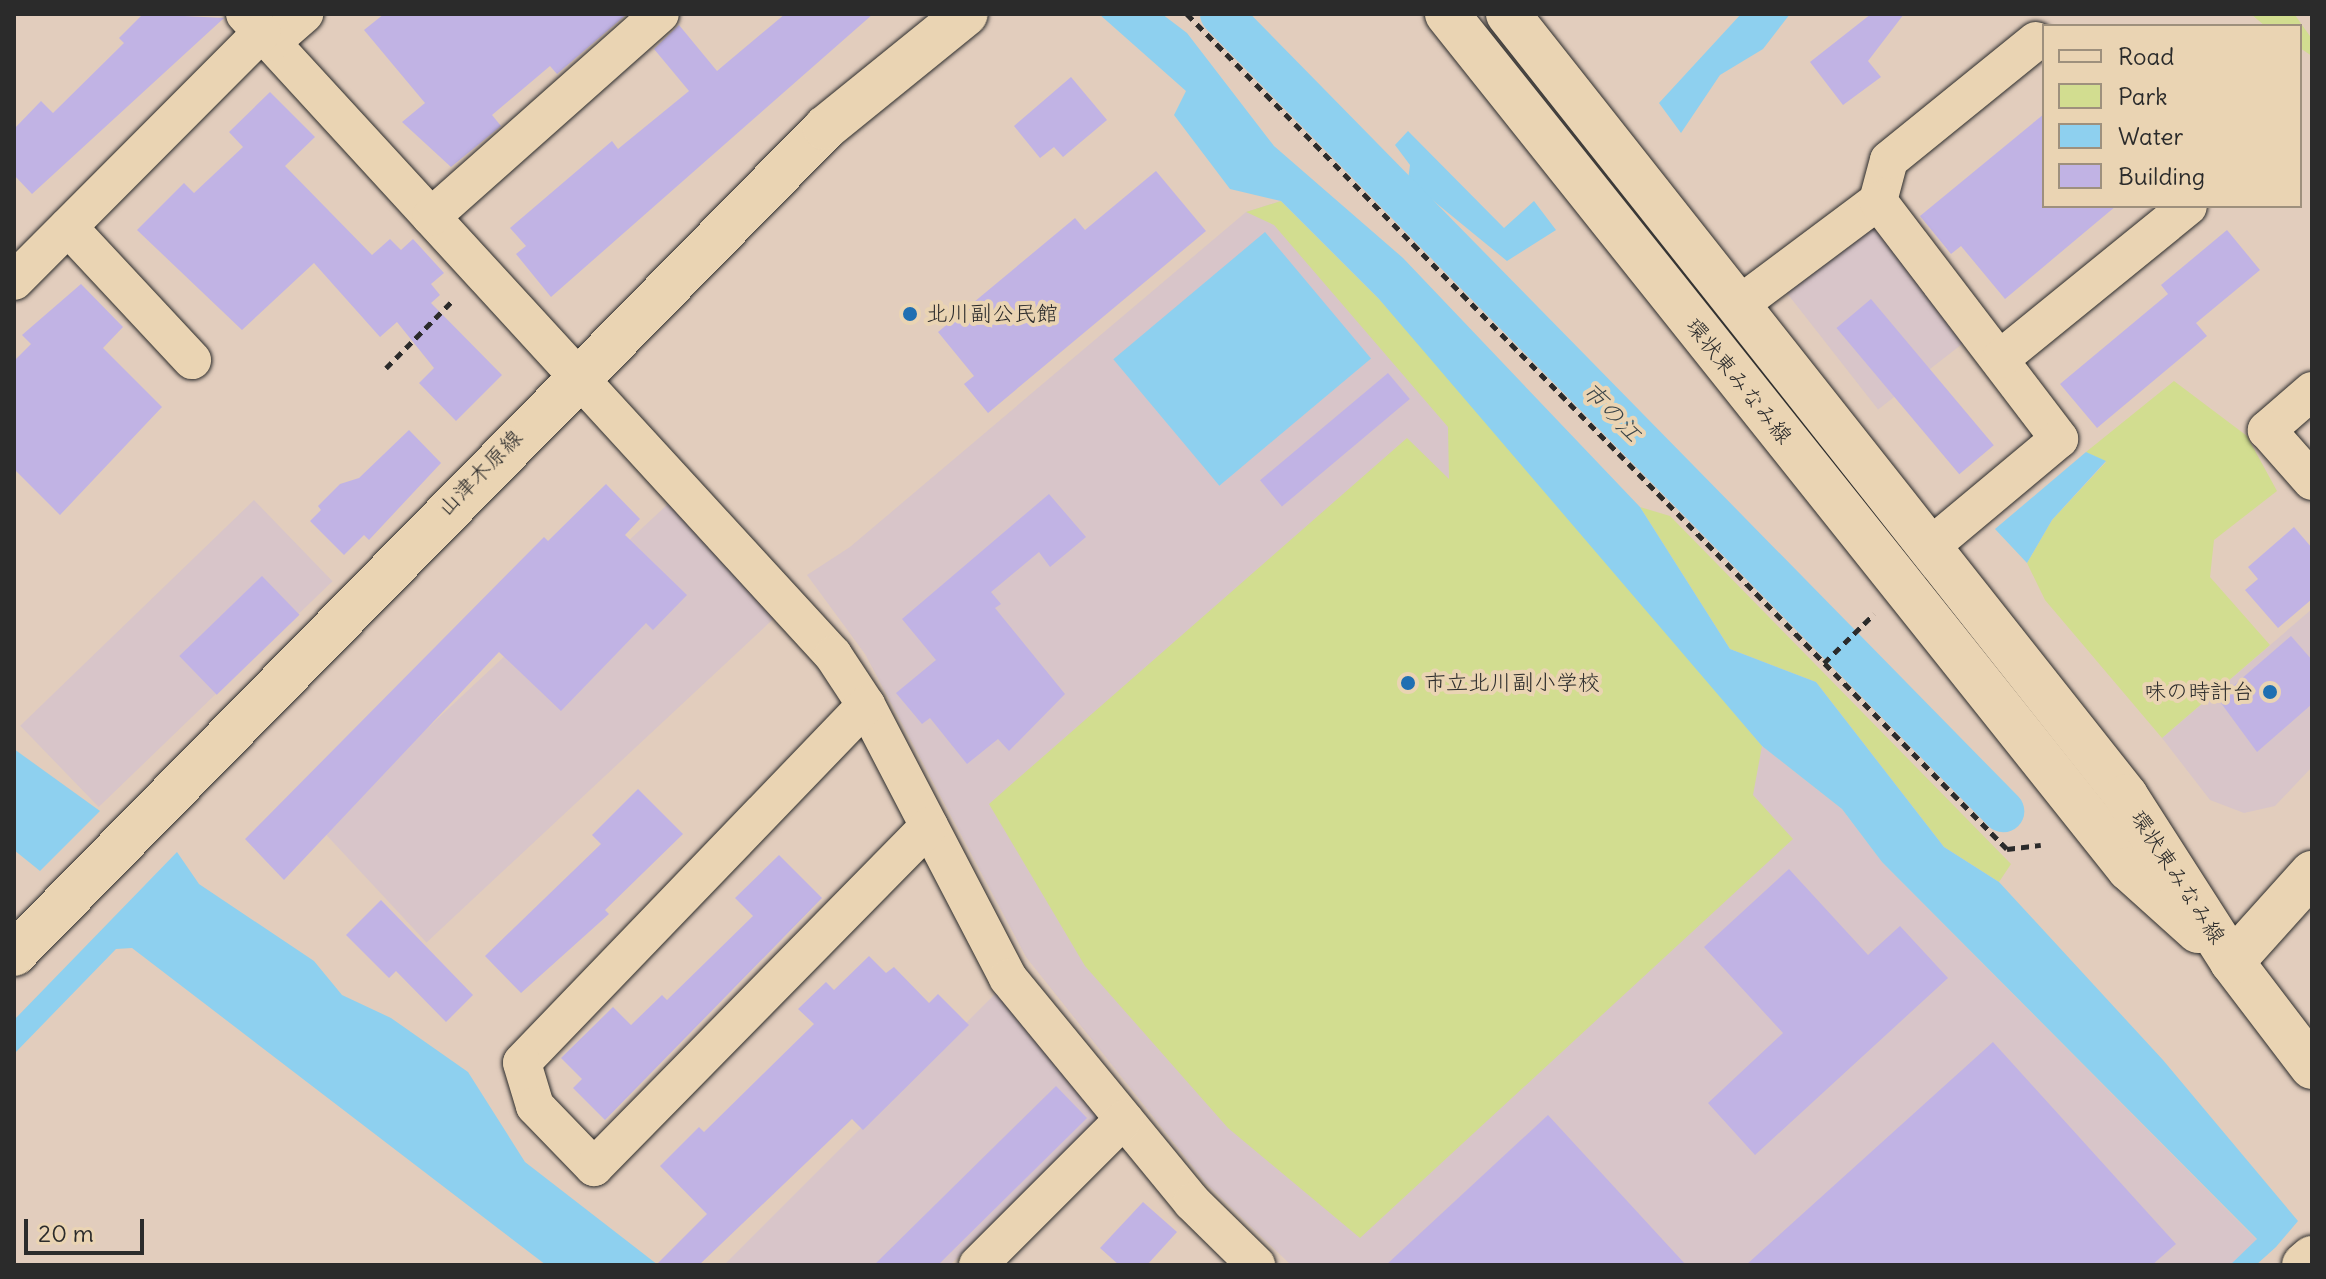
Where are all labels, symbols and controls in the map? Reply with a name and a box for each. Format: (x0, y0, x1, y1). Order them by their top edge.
legend (2042, 24, 2302, 208)
text: Road (2118, 41, 2174, 71)
text: Park (2118, 81, 2168, 111)
text: Water (2118, 121, 2183, 151)
text: Building (2118, 161, 2205, 191)
place label: 北川副公民館 (926, 301, 1058, 327)
marker: 北川副公民館 (901, 305, 919, 323)
street label: 環状東みなみ線 (1680, 313, 1798, 449)
water label: 市の江 (1577, 376, 1647, 448)
street label: 山津木原線 (432, 424, 528, 522)
place label: 市立北川副小学校 (1424, 670, 1600, 696)
marker: 市立北川副小学校 (1399, 674, 1417, 692)
place label: 味の時計台 (2144, 679, 2254, 705)
marker: 味の時計台 (2261, 683, 2279, 701)
street label: 環状東みなみ線 (2125, 805, 2231, 949)
scale bar (28, 1203, 148, 1253)
text: 20 m (38, 1218, 94, 1248)

